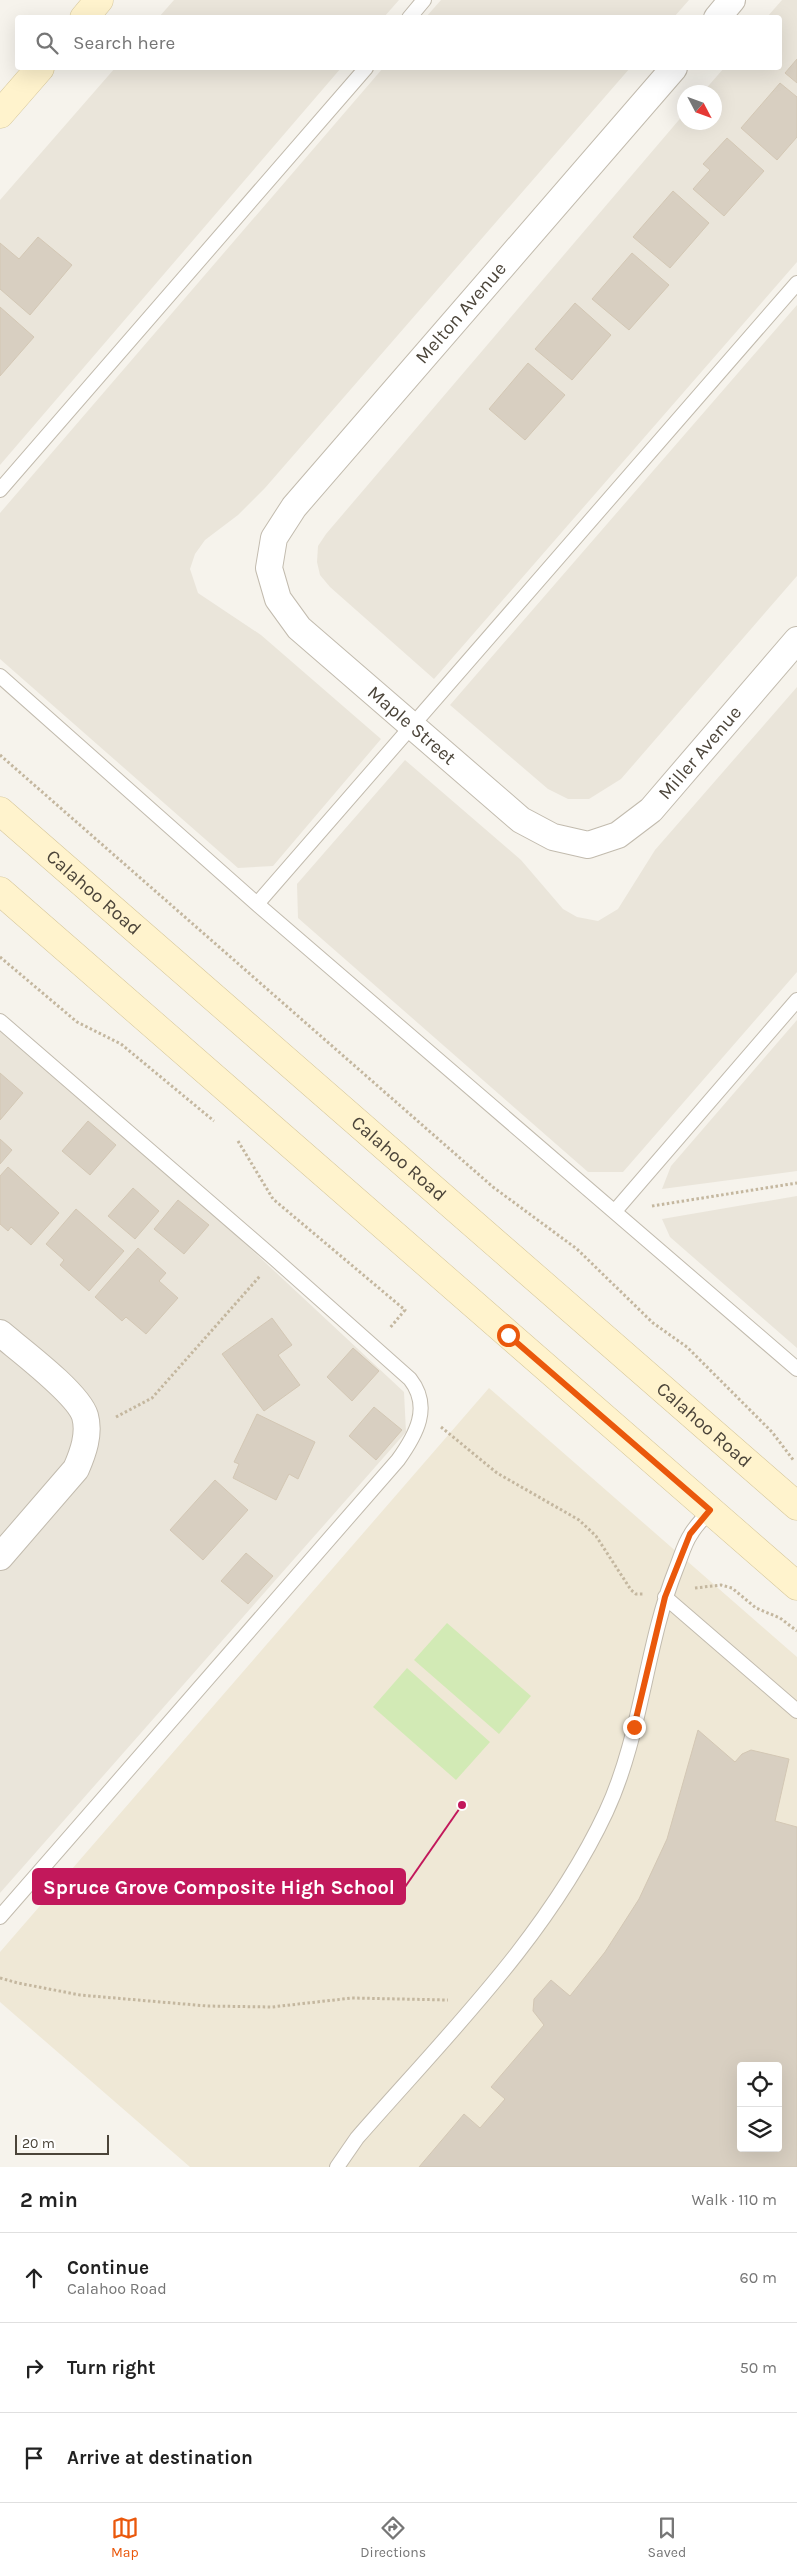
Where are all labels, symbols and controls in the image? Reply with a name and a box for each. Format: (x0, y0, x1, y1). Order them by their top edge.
search box (15, 15, 782, 70)
icon: search (33, 29, 61, 57)
text: Search here (73, 32, 175, 54)
north arrow (677, 85, 722, 130)
street label: Melton Avenue (411, 258, 511, 368)
street label: Maple Street (363, 681, 460, 770)
street label: Miller Avenue (654, 702, 746, 804)
street label: Calahoo Road (42, 845, 145, 940)
street label: Calahoo Road (347, 1111, 451, 1206)
route start (497, 1324, 520, 1347)
street label: Calahoo Road (652, 1378, 756, 1472)
route end (623, 1716, 646, 1739)
callout: Spruce Grove Composite High School (33, 1869, 405, 1904)
text: Spruce Grove Composite High School (43, 1876, 395, 1899)
map controls (737, 2062, 782, 2152)
button: locate (737, 2062, 782, 2107)
button: layers (737, 2107, 782, 2152)
scale bar (15, 2132, 109, 2155)
text: 20 m (22, 2135, 55, 2152)
text: 2 min (20, 2188, 78, 2212)
text: Walk · 110 m (692, 2190, 777, 2209)
text: Continue (67, 2257, 149, 2279)
icon: ahead (20, 2264, 48, 2292)
text: 60 m (740, 2268, 777, 2287)
text: Calahoo Road (67, 2279, 167, 2298)
icon: right (20, 2354, 48, 2382)
text: Turn right (67, 2357, 156, 2379)
text: 50 m (740, 2358, 777, 2377)
icon: arrive (20, 2444, 48, 2472)
text: Arrive at destination (67, 2447, 253, 2469)
tab: Map (111, 2514, 139, 2561)
tab: Directions (360, 2514, 426, 2561)
tab: Saved (648, 2514, 686, 2561)

